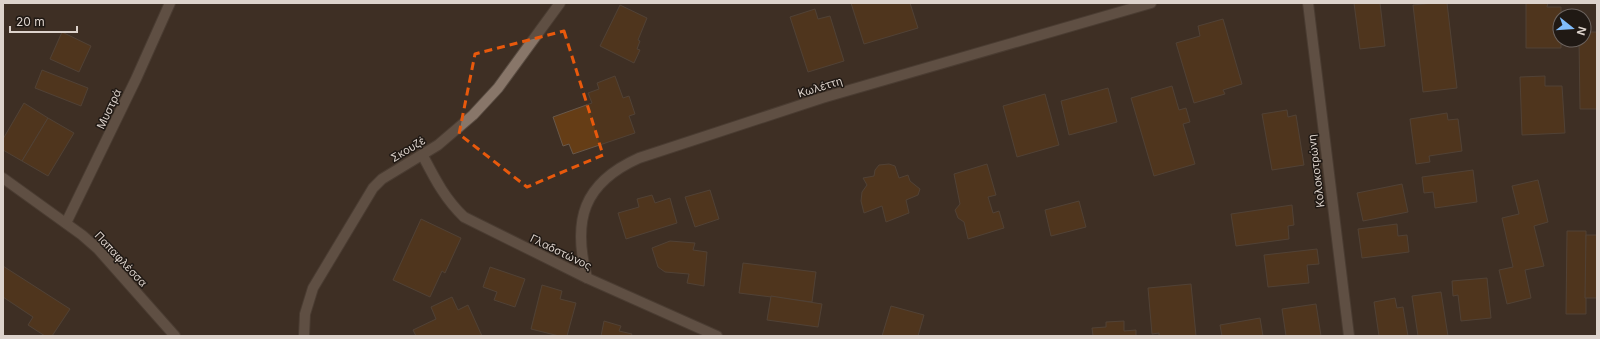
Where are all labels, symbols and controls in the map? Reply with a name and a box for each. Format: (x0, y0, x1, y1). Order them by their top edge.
scale bar (10, 8, 77, 34)
north arrow (1552, 8, 1592, 48)
text: 20 m (16, 14, 45, 29)
text: N (1574, 25, 1589, 37)
street label: Κωλέττη (796, 74, 844, 100)
street label: Μυστρά (94, 87, 124, 131)
street label: Σκουζέ (388, 133, 428, 165)
street label: Κολοκοτρώνη (1305, 134, 1327, 208)
street label: Παπαφλέσσα (92, 228, 150, 290)
street label: Γλαδστώνος (528, 231, 594, 273)

